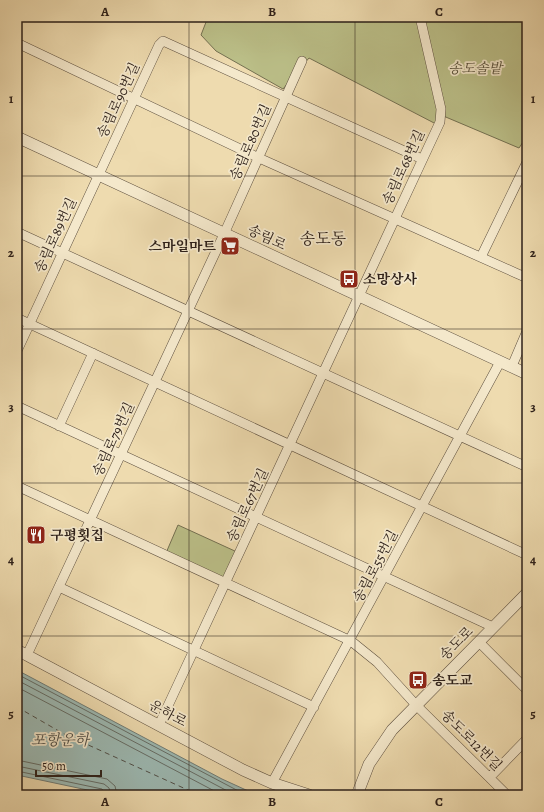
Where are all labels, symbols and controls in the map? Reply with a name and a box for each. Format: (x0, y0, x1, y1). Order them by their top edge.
text: A (100, 3, 110, 20)
text: B (268, 3, 276, 20)
text: C (435, 3, 443, 20)
street label: 송림로90번길 (93, 59, 144, 141)
park label: 송도솔밭 (448, 59, 505, 78)
text: 1 (9, 90, 14, 107)
text: 1 (531, 90, 536, 107)
street label: 송림로80번길 (225, 101, 276, 183)
street label: 송림로68번길 (378, 127, 429, 208)
street label: 송림로89번길 (30, 195, 81, 276)
street label: 송림로 (244, 220, 290, 255)
district label: 송도동 (300, 228, 347, 250)
supermarket icon: 스마일마트 (219, 235, 241, 257)
place label: 스마일마트 (148, 237, 216, 256)
text: 2 (8, 244, 15, 261)
text: 2 (530, 244, 537, 261)
bus stop icon: 소망상사 (338, 268, 360, 290)
place label: 소망상사 (363, 270, 418, 289)
text: 3 (8, 398, 14, 415)
text: 3 (530, 398, 536, 415)
street label: 송림로79번길 (88, 399, 139, 479)
street label: 송림로67번길 (222, 465, 273, 545)
restaurant icon: 구평횟집 (25, 524, 47, 546)
place label: 구평횟집 (50, 526, 104, 545)
street label: 송림로55번길 (348, 527, 403, 606)
text: 4 (8, 551, 14, 568)
text: 4 (530, 551, 536, 568)
street label: 송도로 (435, 622, 478, 664)
bus stop icon: 송도교 (407, 669, 429, 691)
place label: 송도교 (432, 671, 473, 690)
street label: 운하로 (145, 696, 191, 732)
text: 5 (8, 705, 14, 722)
text: 5 (530, 705, 536, 722)
street label: 송도로12번길 (437, 706, 506, 775)
water label: 포항운하 (31, 730, 90, 750)
scale bar (36, 752, 101, 778)
text: 50 m (42, 758, 66, 774)
text: A (100, 793, 110, 810)
text: B (268, 793, 276, 810)
text: C (435, 793, 443, 810)

